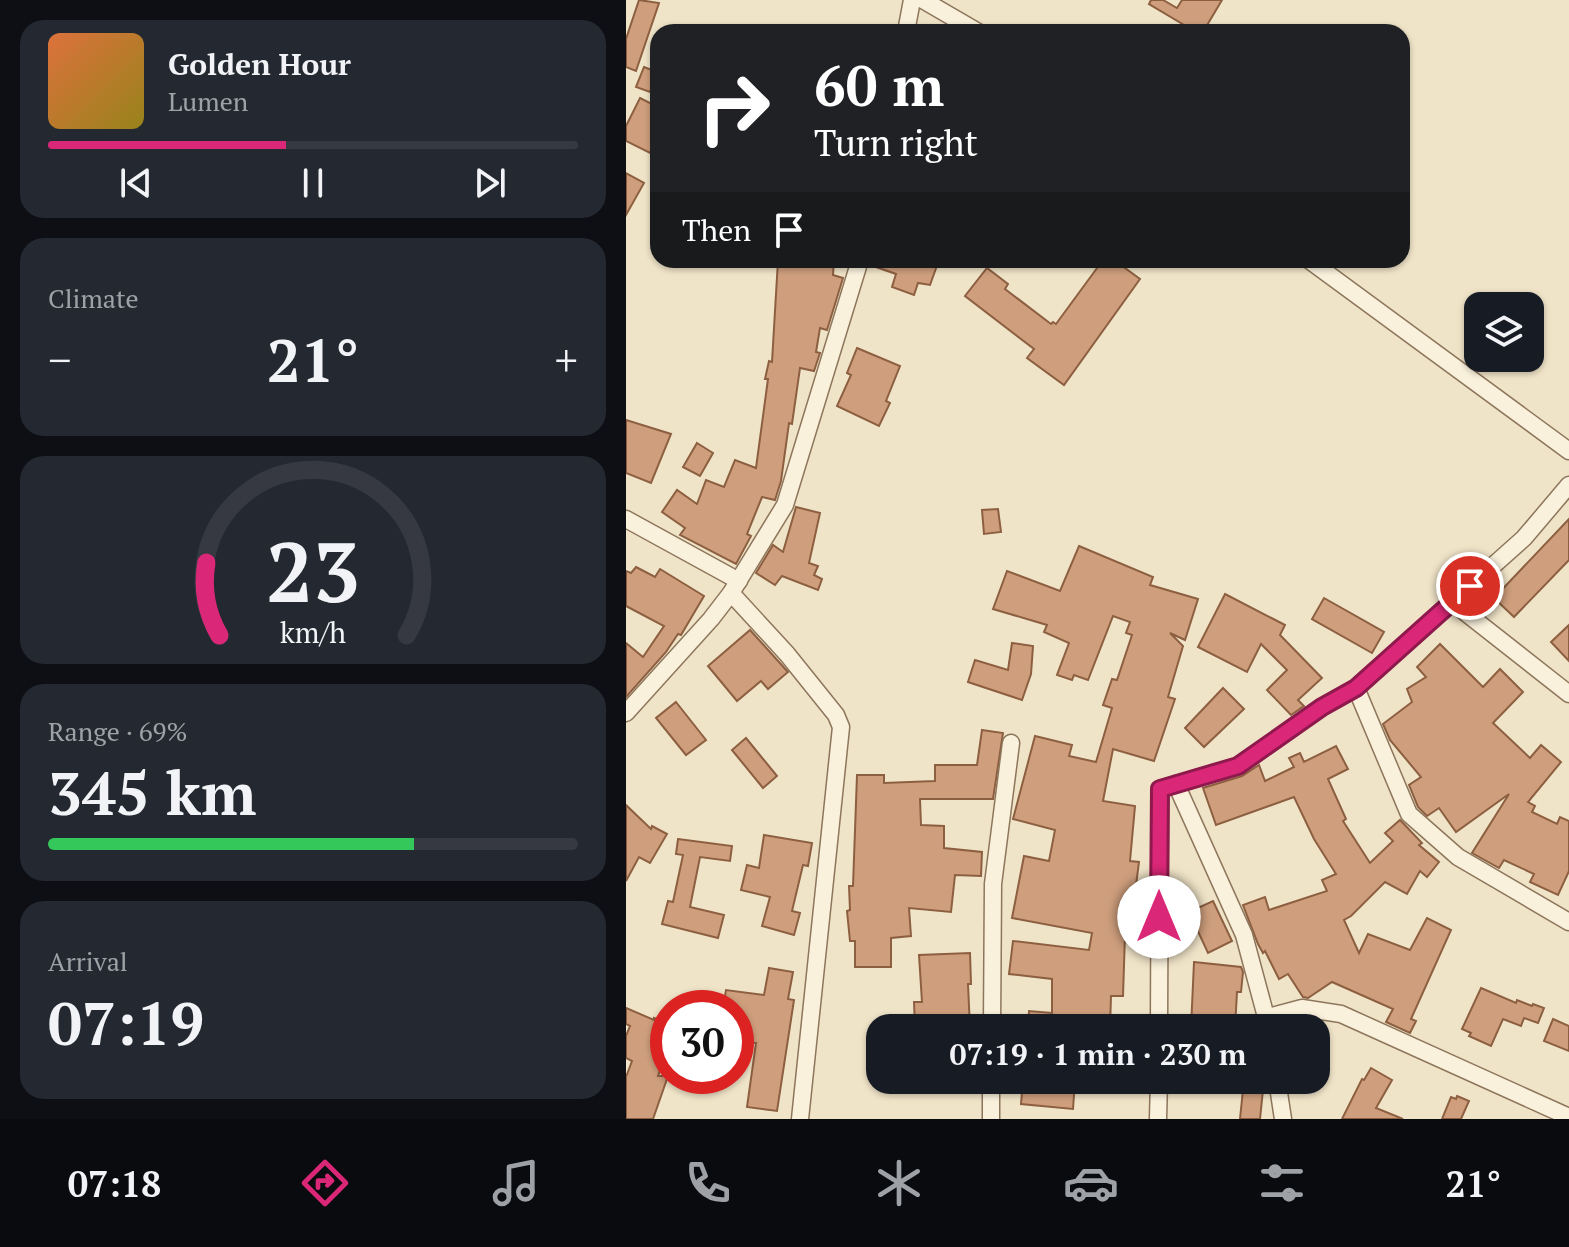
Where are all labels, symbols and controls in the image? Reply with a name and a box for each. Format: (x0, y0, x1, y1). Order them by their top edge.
text: Golden Hour (168, 44, 351, 84)
text: 60 m (814, 48, 944, 122)
icon: right (682, 56, 786, 160)
text: Lumen (168, 84, 248, 118)
text: Turn right (814, 119, 978, 166)
icon: previous (114, 161, 158, 205)
icon: pause (291, 161, 335, 205)
icon: next (468, 161, 512, 205)
icon: arrive (767, 208, 811, 252)
text: Then (682, 210, 751, 250)
text: Climate (48, 281, 139, 315)
map controls (1464, 292, 1544, 372)
button: layers (1464, 292, 1544, 372)
text: 21° (267, 320, 359, 399)
text: − (48, 330, 71, 389)
text: + (555, 330, 578, 389)
text: 23 (266, 515, 360, 625)
pin (1436, 552, 1504, 620)
icon: arrive (1448, 564, 1492, 608)
text: km/h (280, 613, 346, 651)
text: Range · 69% (48, 714, 187, 748)
text: 345 km (48, 753, 256, 832)
position arrow (1117, 875, 1201, 959)
text: Arrival (48, 944, 128, 978)
text: 07:19 (48, 983, 204, 1062)
speed limit sign: 30 (650, 990, 754, 1094)
text: 07:19 · 1 min · 230 m (950, 1034, 1246, 1074)
icon: directions (297, 1155, 353, 1211)
icon: music (488, 1155, 544, 1211)
icon: phone (680, 1155, 736, 1211)
icon: climate (871, 1155, 927, 1211)
icon: car (1063, 1155, 1119, 1211)
icon: filters (1254, 1155, 1310, 1211)
text: 07:18 (68, 1160, 161, 1207)
text: 21° (1446, 1160, 1501, 1207)

